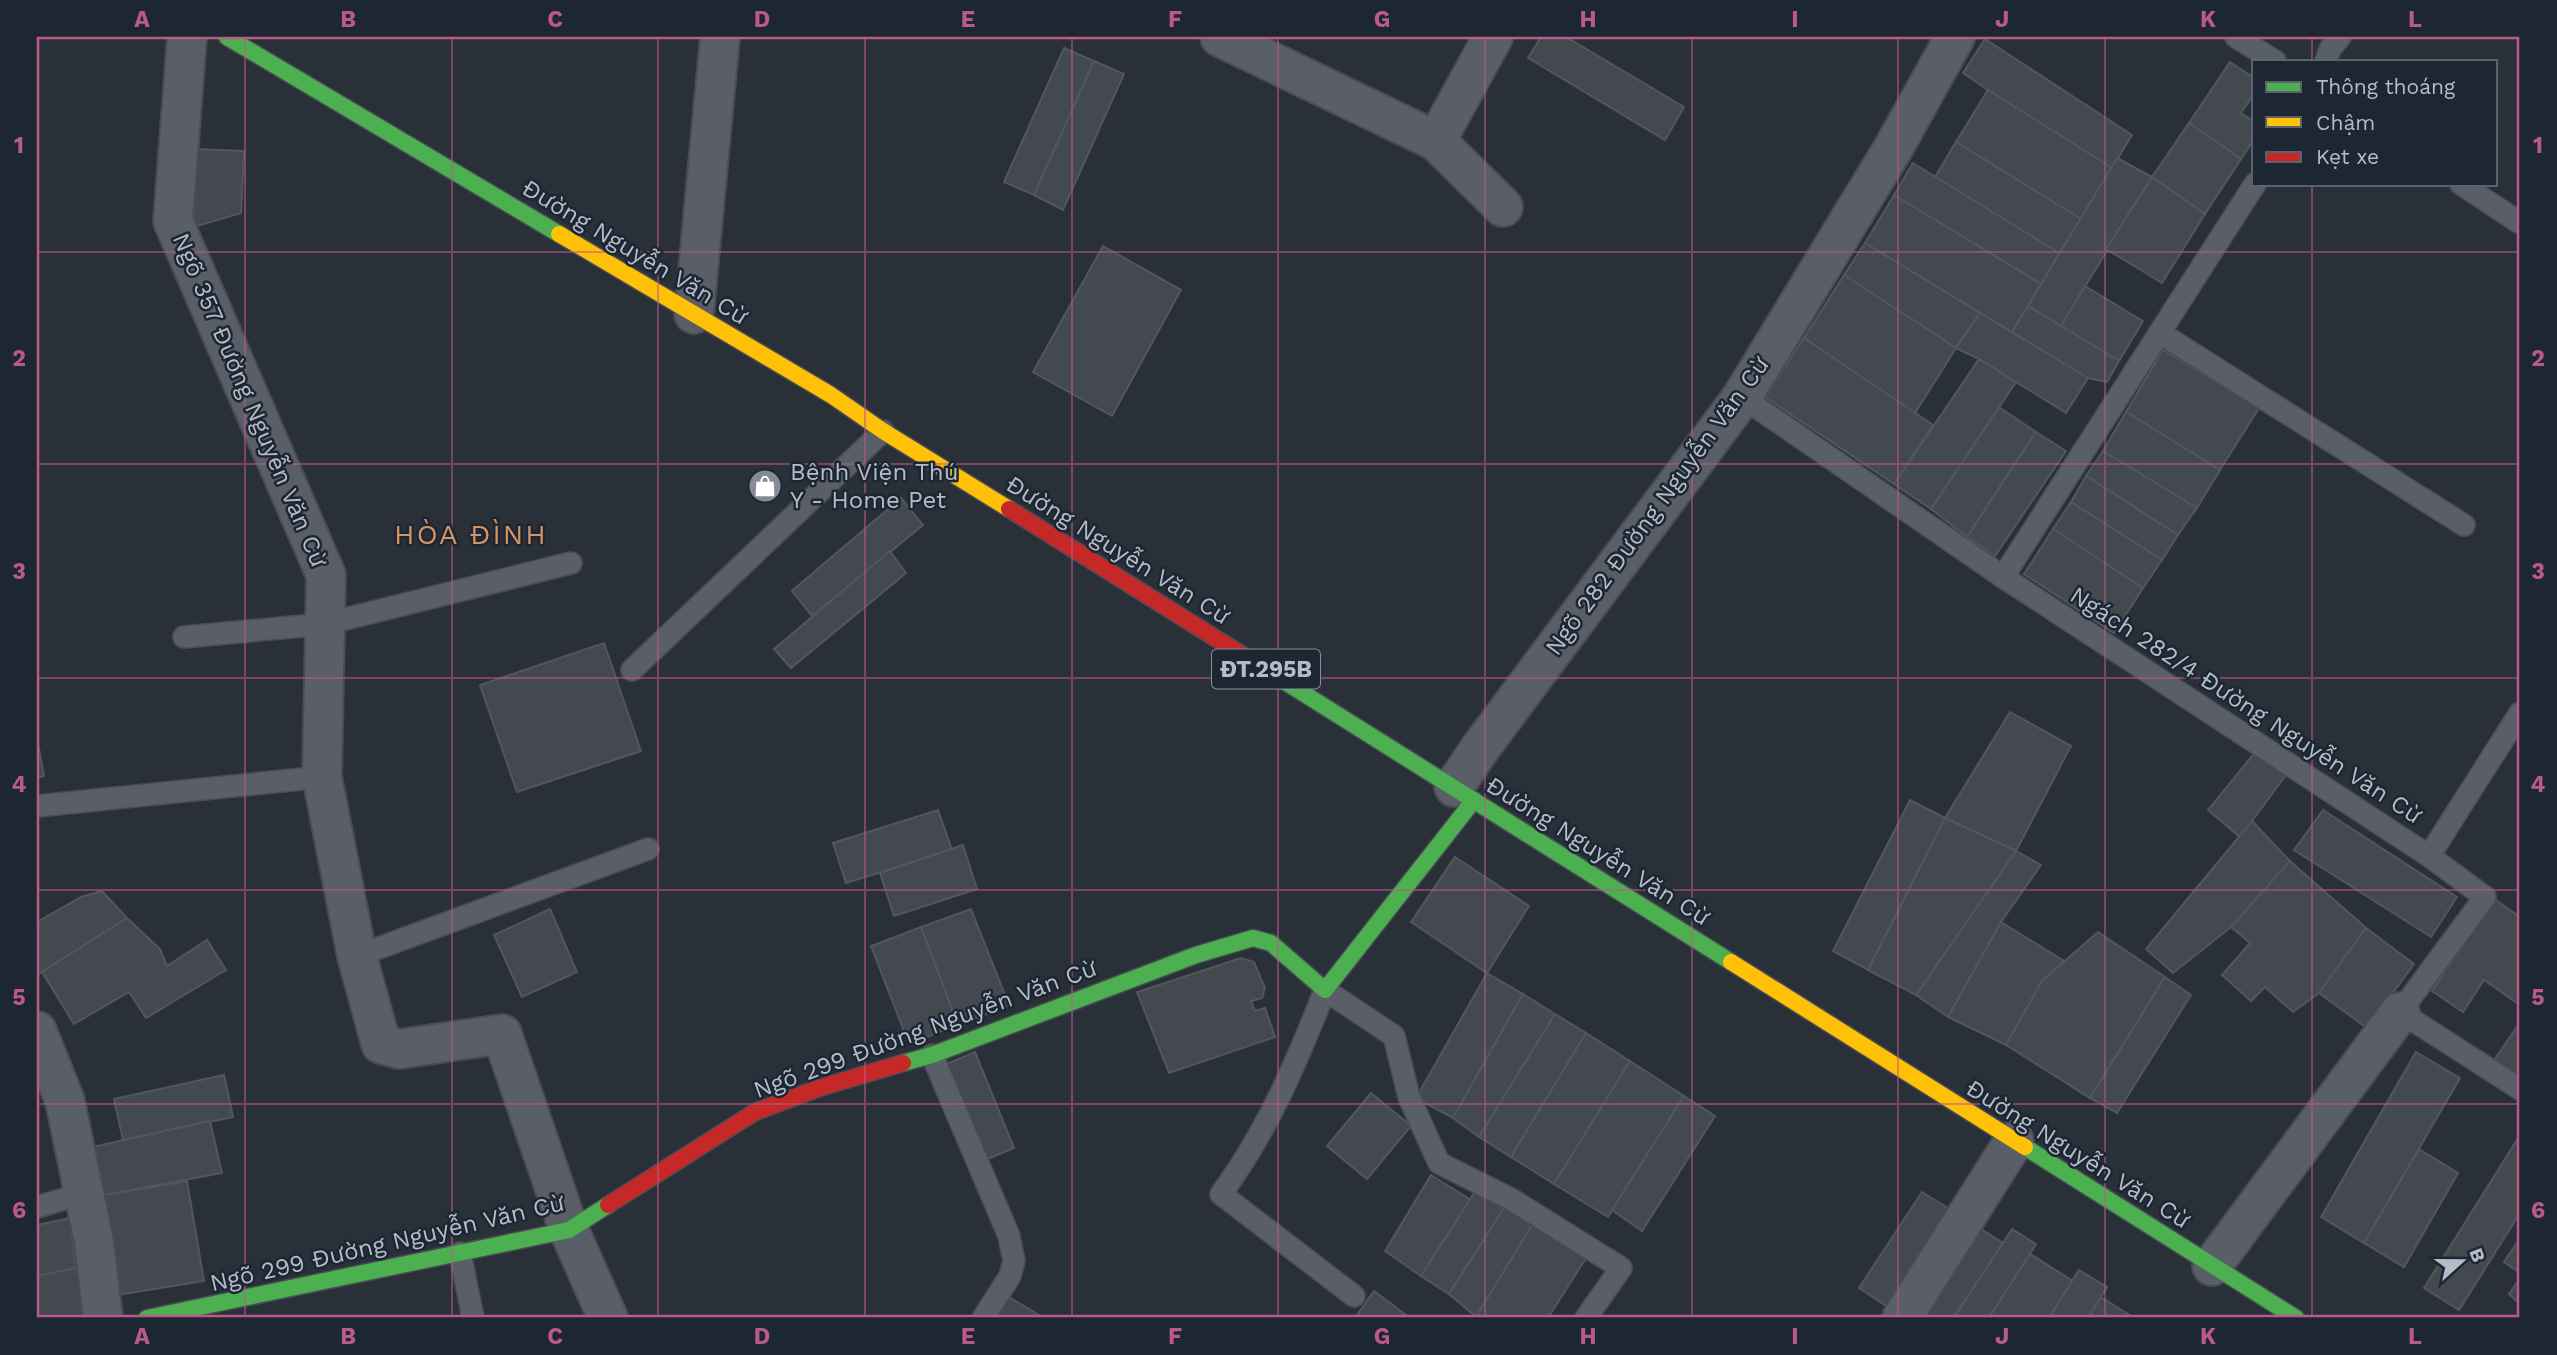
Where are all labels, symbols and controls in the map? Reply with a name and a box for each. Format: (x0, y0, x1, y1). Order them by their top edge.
text: A (134, 6, 150, 33)
text: B (340, 6, 356, 33)
text: C (547, 6, 563, 33)
text: D (754, 6, 770, 33)
text: E (961, 6, 975, 33)
text: F (1168, 6, 1182, 33)
text: G (1374, 6, 1390, 33)
text: H (1579, 6, 1597, 33)
text: I (1791, 6, 1799, 33)
text: J (1995, 6, 2009, 33)
text: K (2200, 6, 2216, 33)
text: L (2408, 6, 2422, 33)
legend (2252, 60, 2498, 186)
text: Thông thoáng (2316, 74, 2456, 99)
text: Chậm (2316, 110, 2375, 135)
text: 1 (14, 132, 24, 159)
text: 1 (2533, 132, 2543, 159)
text: Kẹt xe (2316, 144, 2379, 169)
street label: Đường Nguyễn Văn Cừ (517, 174, 753, 331)
street label: Ngõ 357 Đường Nguyễn Văn Cừ (167, 229, 333, 571)
text: 2 (12, 345, 26, 372)
text: 2 (2531, 345, 2545, 372)
street label: Ngõ 282 Đường Nguyễn Văn Cừ (1539, 351, 1775, 661)
place label: Bệnh Viện Thú Y - Home Pet (790, 458, 958, 514)
shop icon: Bệnh Viện Thú Y - Home Pet (746, 467, 784, 505)
street label: Đường Nguyễn Văn Cừ (1001, 470, 1235, 630)
district label: HÒA ĐÌNH (394, 518, 548, 551)
text: 3 (12, 558, 26, 585)
text: 3 (2531, 558, 2545, 585)
street label: Ngách 282/4 Đường Nguyễn Văn Cừ (2065, 581, 2427, 829)
road number: ĐT.295B (1212, 650, 1320, 688)
text: 4 (12, 771, 27, 798)
street label: Đường Nguyễn Văn Cừ (1481, 771, 1715, 931)
text: 4 (2531, 771, 2546, 798)
street label: Ngõ 299 Đường Nguyễn Văn Cừ (750, 954, 1100, 1104)
text: 5 (12, 984, 26, 1011)
text: 5 (2531, 984, 2545, 1011)
street label: Đường Nguyễn Văn Cừ (1961, 1074, 2195, 1234)
street label: Ngõ 299 Đường Nguyễn Văn Cừ (207, 1189, 567, 1297)
text: 6 (12, 1197, 26, 1224)
text: 6 (2531, 1197, 2545, 1224)
north arrow (2428, 1226, 2498, 1296)
text: B (2464, 1245, 2490, 1265)
text: A (134, 1323, 150, 1350)
text: B (340, 1323, 356, 1350)
text: C (547, 1323, 563, 1350)
text: D (754, 1323, 770, 1350)
text: E (961, 1323, 975, 1350)
text: F (1168, 1323, 1182, 1350)
text: G (1374, 1323, 1390, 1350)
text: H (1579, 1323, 1597, 1350)
text: I (1791, 1323, 1799, 1350)
text: J (1995, 1323, 2009, 1350)
text: K (2200, 1323, 2216, 1350)
text: L (2408, 1323, 2422, 1350)

